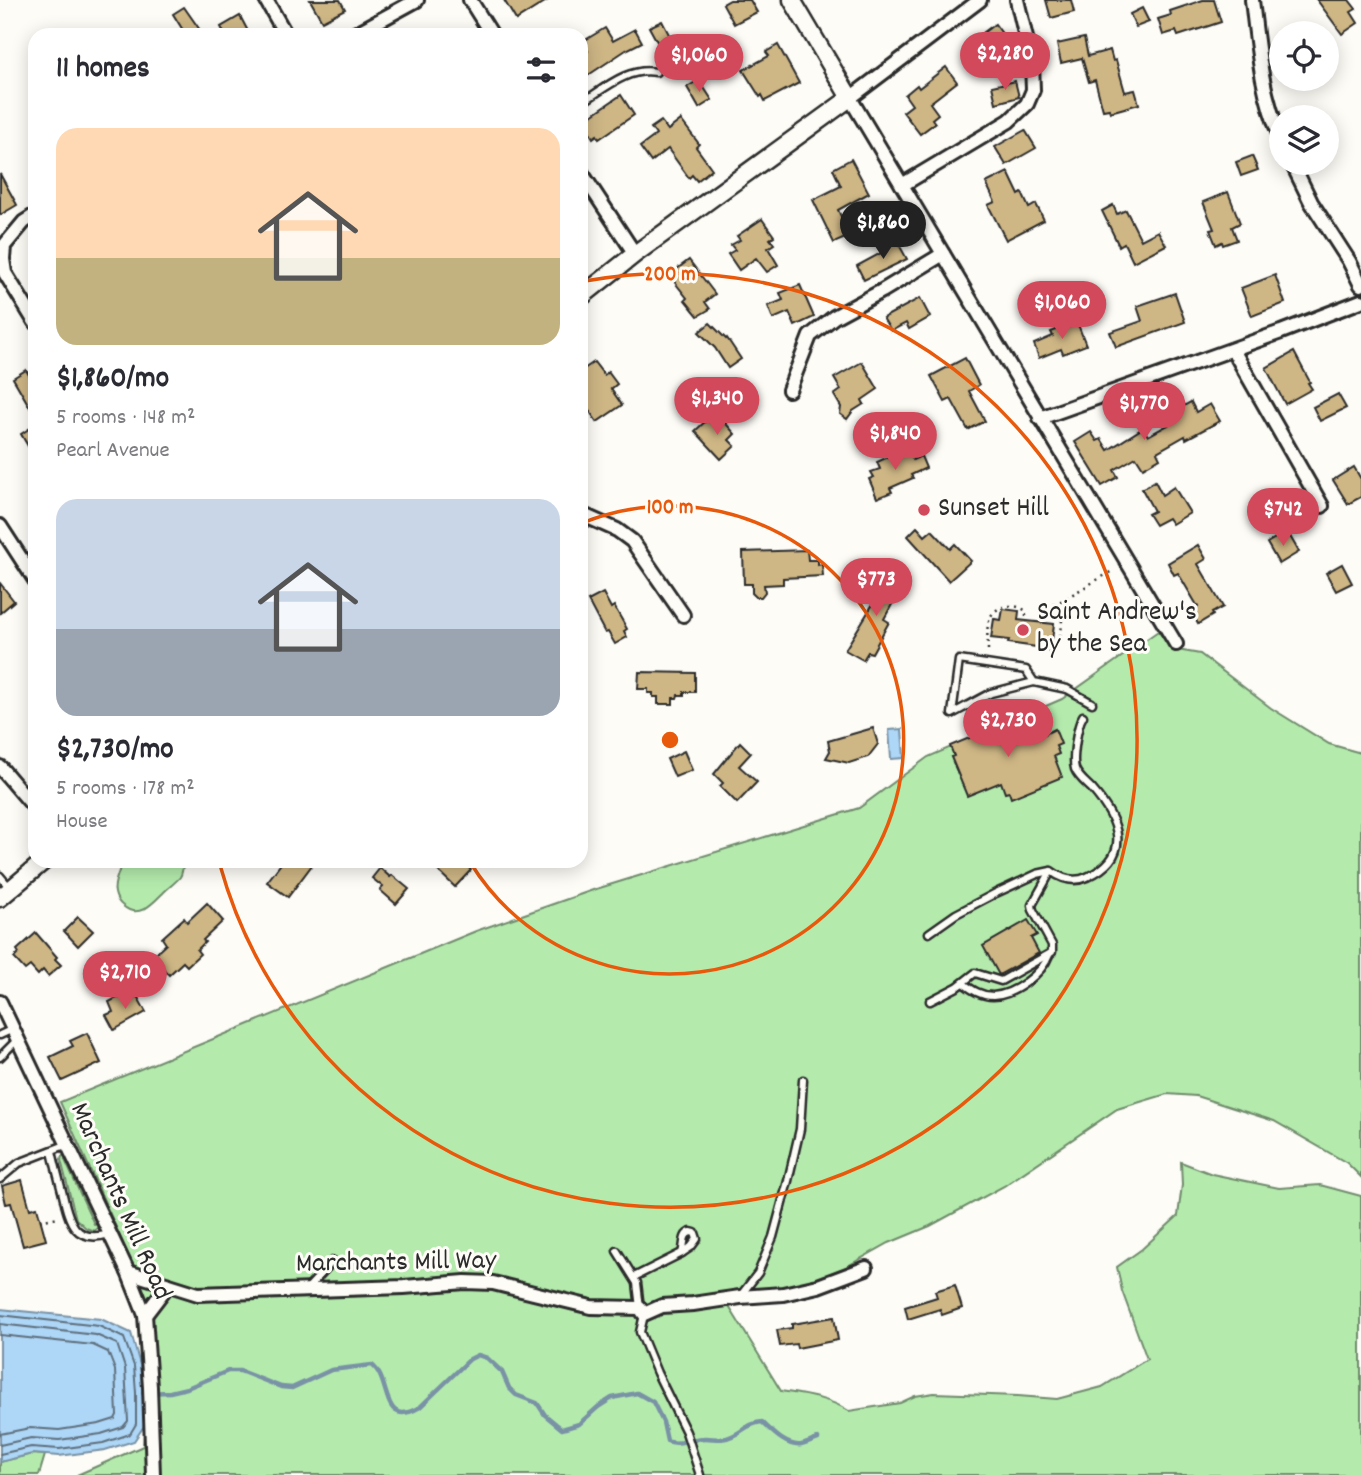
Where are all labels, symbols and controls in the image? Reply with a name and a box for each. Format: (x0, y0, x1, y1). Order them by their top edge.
map controls (1269, 21, 1339, 175)
button: locate (1269, 21, 1339, 91)
pin: $2,280 (948, 32, 1062, 92)
pin: $1,060 (642, 34, 756, 94)
text: $2,280 (976, 38, 1034, 71)
text: $1,060 (670, 40, 728, 73)
text: 11 homes (56, 49, 150, 92)
icon: filters (522, 51, 560, 89)
button: layers (1269, 105, 1339, 175)
icon: home (245, 173, 371, 299)
pin: $1,860 (826, 202, 940, 261)
text: $1,860 (856, 207, 910, 240)
text: 200 m (644, 261, 696, 291)
pin: $1,060 (1005, 282, 1119, 341)
text: $1,060 (1033, 287, 1091, 320)
text: $1,860/mo (56, 359, 169, 402)
pin: $1,340 (660, 378, 774, 437)
pin: $1,770 (1087, 382, 1201, 442)
text: $1,340 (690, 383, 744, 416)
text: $1,770 (1118, 388, 1170, 421)
text: 5 rooms · 148 m² (56, 402, 195, 435)
pin: $1,840 (838, 412, 952, 472)
text: $1,840 (869, 418, 921, 451)
text: Pearl Avenue (56, 435, 170, 468)
pin: $742 (1242, 489, 1324, 548)
place label: Sunset Hill (938, 490, 1049, 530)
text: 100 m (647, 494, 693, 524)
text: $742 (1263, 494, 1303, 527)
marker: Sunset Hill (916, 502, 932, 518)
icon: home (245, 544, 371, 670)
pin: $773 (835, 558, 917, 618)
text: $773 (856, 564, 896, 597)
place label: Saint Andrew's by the Sea (1037, 594, 1197, 666)
marker: Saint Andrew's by the Sea (1015, 622, 1031, 638)
pin: $2,730 (951, 700, 1065, 759)
text: $2,730 (979, 705, 1037, 738)
centre of rings (658, 728, 682, 752)
text: $2,730/mo (56, 730, 174, 773)
text: 5 rooms · 178 m² (56, 773, 195, 806)
text: House (56, 806, 108, 839)
pin: $2,710 (68, 951, 182, 1011)
text: $2,710 (99, 957, 151, 990)
street label: Marchants Mill Road (58, 1097, 180, 1307)
street label: Marchants Mill Way (295, 1242, 497, 1286)

